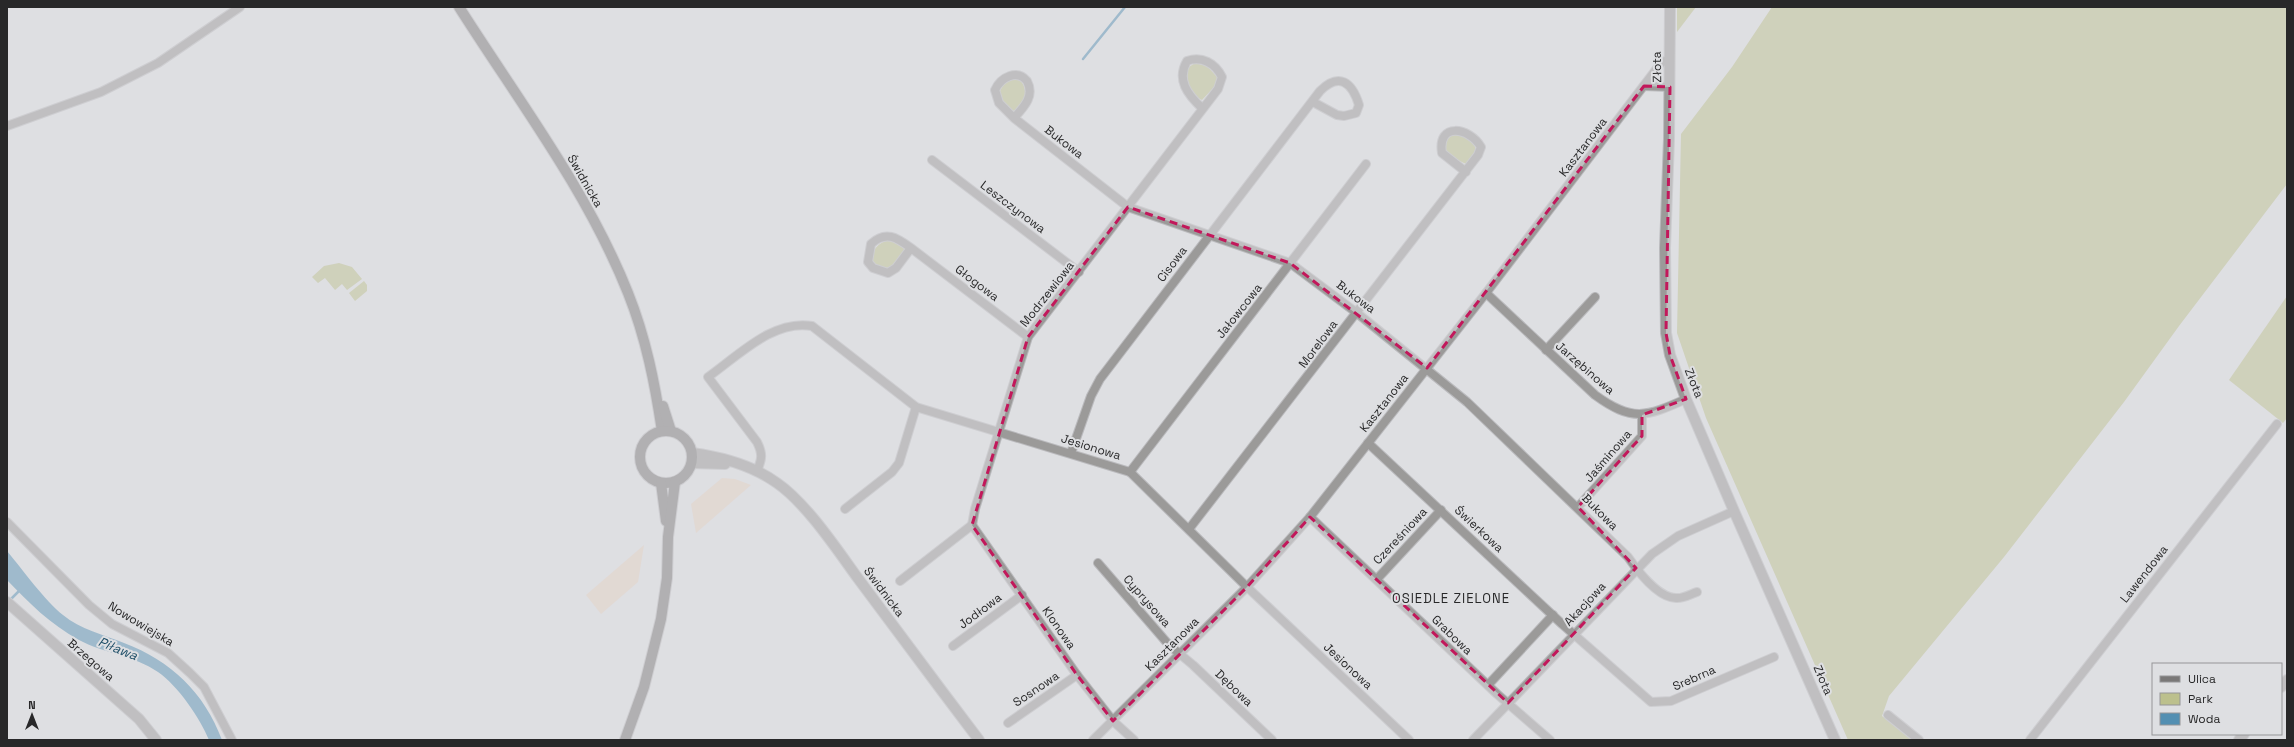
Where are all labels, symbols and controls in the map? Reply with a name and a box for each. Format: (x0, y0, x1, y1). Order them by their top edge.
street label: Złota (1649, 51, 1665, 83)
street label: Kasztanowa (1555, 114, 1611, 180)
street label: Bukowa (1041, 122, 1087, 162)
street label: Świdnicka (563, 152, 607, 210)
street label: Leszczynowa (977, 177, 1049, 237)
street label: Cisowa (1153, 243, 1191, 285)
street label: Modrzewiowa (1016, 258, 1078, 330)
street label: Głogowa (952, 261, 1002, 305)
street label: Bukowa (1333, 277, 1379, 317)
street label: Jałowcowa (1212, 280, 1266, 342)
street label: Morelowa (1295, 317, 1341, 371)
street label: Jarzębinowa (1552, 338, 1618, 398)
street label: Złota (1681, 366, 1707, 400)
street label: Kasztanowa (1356, 370, 1412, 436)
street label: Jaśminowa (1581, 426, 1635, 486)
street label: Jesionowa (1059, 430, 1123, 464)
street label: Bukowa (1578, 490, 1622, 534)
street label: Świerkowa (1451, 502, 1507, 556)
street label: Czereśniowa (1369, 504, 1431, 568)
street label: Lawendowa (2117, 542, 2172, 606)
street label: Świdnicka (860, 564, 908, 620)
street label: Cyprysowa (1120, 571, 1174, 631)
street label: Akacjowa (1561, 579, 1609, 629)
street label: Jodłowa (955, 589, 1005, 632)
district label: OSIEDLE ZIELONE (1392, 590, 1510, 607)
street label: Nowowiejska (105, 598, 177, 650)
street label: Klonowa (1038, 603, 1080, 653)
street label: Grabowa (1428, 612, 1476, 658)
street label: Kasztanowa (1142, 613, 1203, 674)
water label: Piława (96, 633, 140, 664)
street label: Brzegowa (64, 635, 118, 685)
street label: Jesionowa (1320, 639, 1376, 693)
street label: Srebrna (1670, 661, 1718, 695)
street label: Złota (1810, 663, 1836, 697)
legend (2152, 663, 2282, 735)
street label: Dębowa (1212, 666, 1256, 710)
street label: Sosnowa (1010, 668, 1062, 710)
text: Ulica (2188, 671, 2216, 687)
text: Park (2188, 691, 2213, 707)
north arrow (12, 695, 52, 735)
text: N (28, 698, 36, 712)
text: Woda (2188, 711, 2220, 727)

